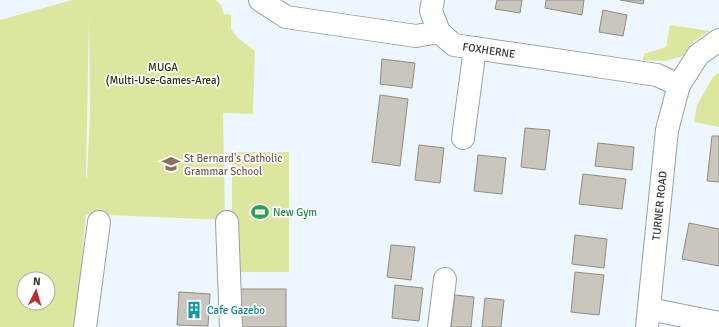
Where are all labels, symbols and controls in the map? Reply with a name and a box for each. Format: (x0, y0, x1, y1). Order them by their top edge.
street label: FOXHERNE (462, 40, 516, 60)
park label: MUGA (Multi-Use-Games-Area) (106, 61, 220, 87)
place label: St Bernard's Catholic Grammar School (184, 152, 282, 178)
school or university icon: St Bernard's Catholic Grammar School (161, 154, 181, 174)
street label: TURNER ROAD (649, 170, 669, 241)
sports icon: New Gym (250, 202, 270, 222)
place label: New Gym (273, 206, 317, 219)
north arrow (16, 271, 56, 311)
text: N (32, 275, 41, 288)
building icon: Cafe Gazebo (184, 300, 204, 320)
place label: Cafe Gazebo (207, 304, 265, 317)

